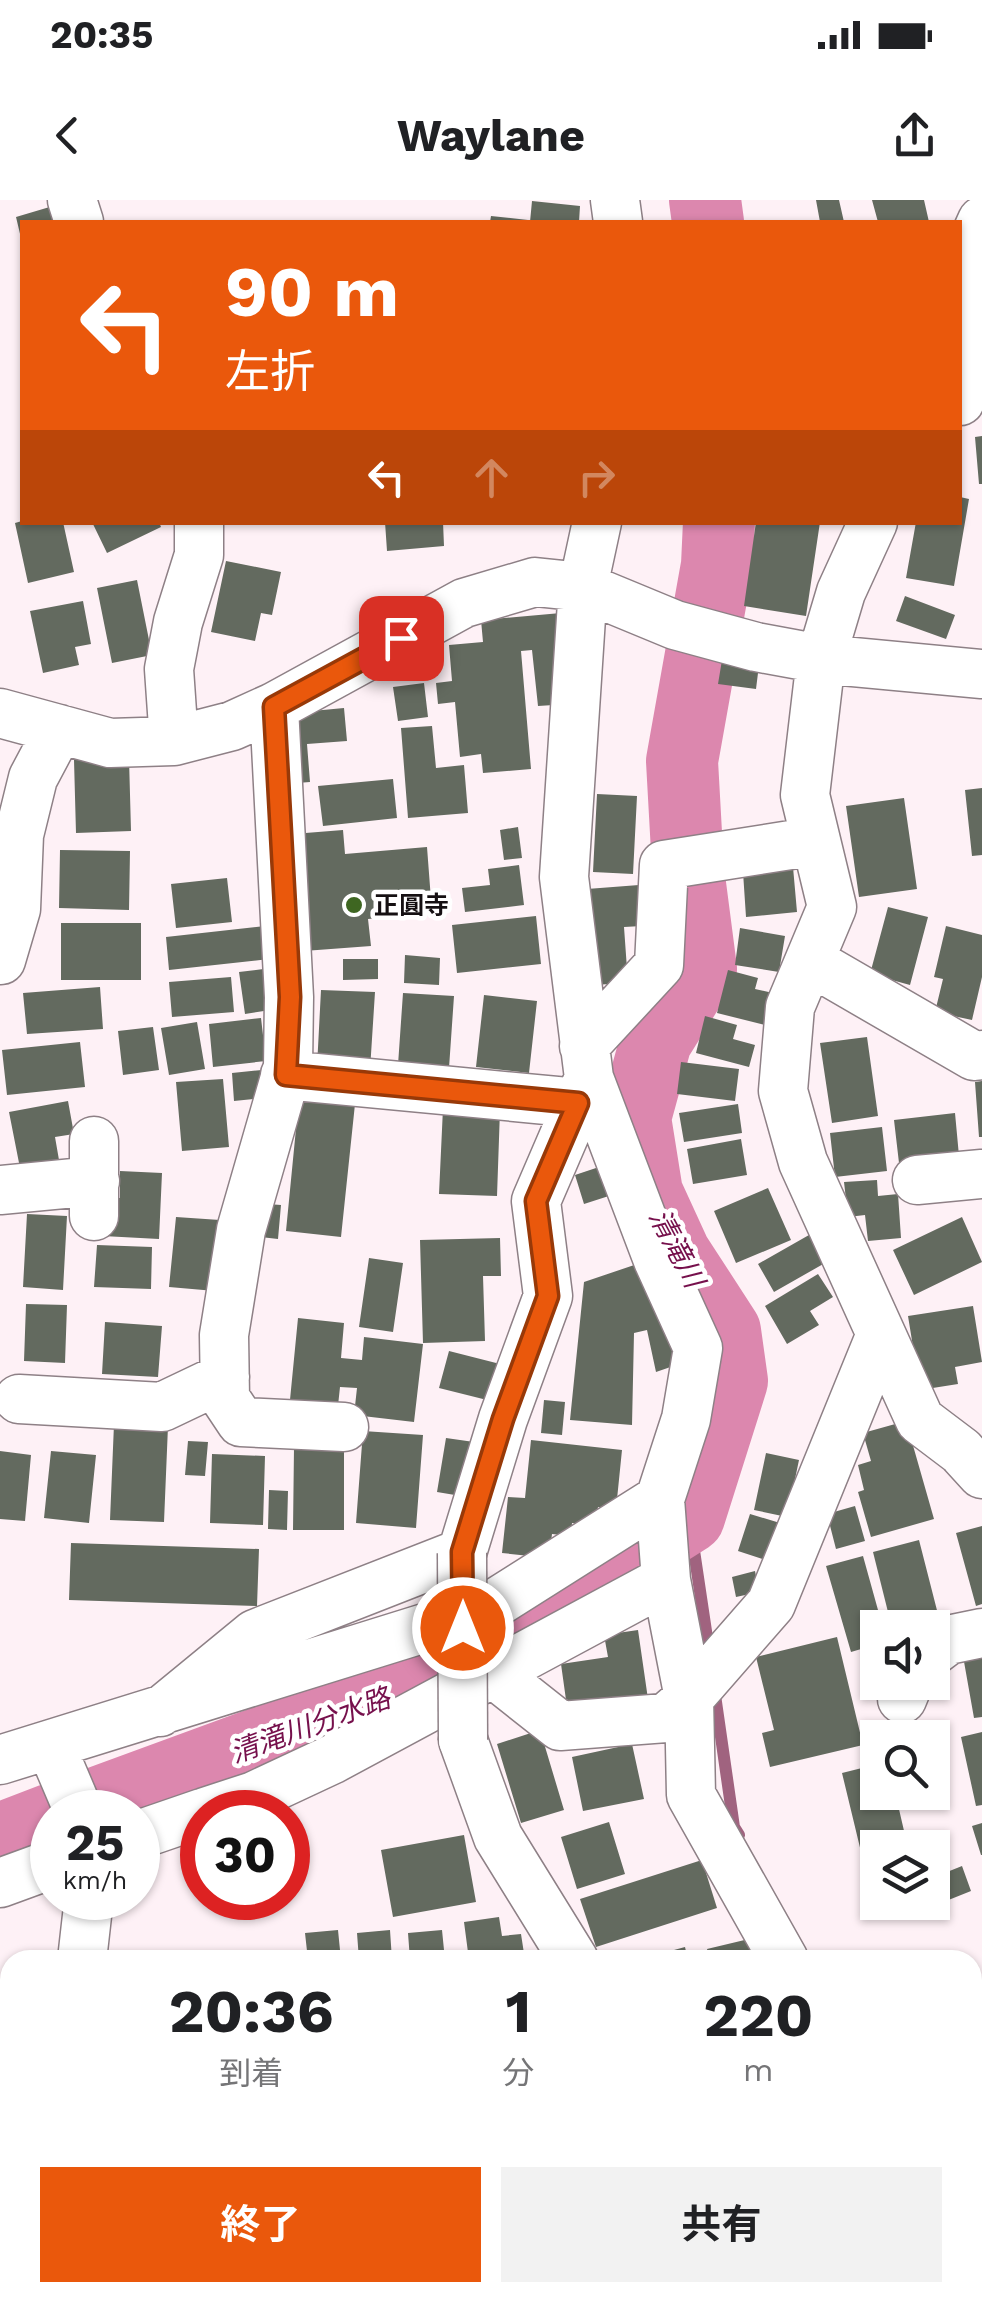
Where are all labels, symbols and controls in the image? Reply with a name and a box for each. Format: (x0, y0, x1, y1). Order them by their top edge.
text: 20:35 (50, 13, 153, 57)
icon: back (40, 108, 95, 163)
icon: share (887, 108, 942, 163)
text: Waylane (397, 109, 585, 162)
text: 90 m (225, 251, 399, 333)
icon: left (60, 260, 190, 390)
text: 左折 (225, 345, 315, 398)
icon: left (359, 450, 414, 505)
icon: ahead (464, 450, 519, 505)
icon: right (569, 450, 624, 505)
pin (359, 596, 444, 681)
icon: arrive (374, 611, 429, 666)
place label: 正圓寺 (374, 891, 449, 920)
marker: 正圓寺 (343, 894, 365, 916)
water label: 清滝川 (642, 1203, 712, 1296)
position arrow (411, 1576, 515, 1680)
map controls (860, 1610, 950, 1920)
button: sound (860, 1610, 950, 1700)
water label: 清滝川分水路 (226, 1681, 397, 1770)
button: search (860, 1720, 950, 1810)
speed limit sign: 30 (180, 1790, 310, 1920)
text: 25 (66, 1813, 124, 1872)
button: layers (860, 1830, 950, 1920)
text: km/h (63, 1866, 127, 1895)
text: 20:36 (169, 1976, 334, 2047)
text: 1 (506, 1976, 531, 2047)
text: 220 (703, 1980, 813, 2051)
text: m (743, 2051, 773, 2089)
text: 到着 (219, 2054, 283, 2092)
text: 分 (502, 2054, 534, 2092)
button: 終了 (40, 2167, 481, 2282)
button: 共有 (501, 2167, 942, 2282)

